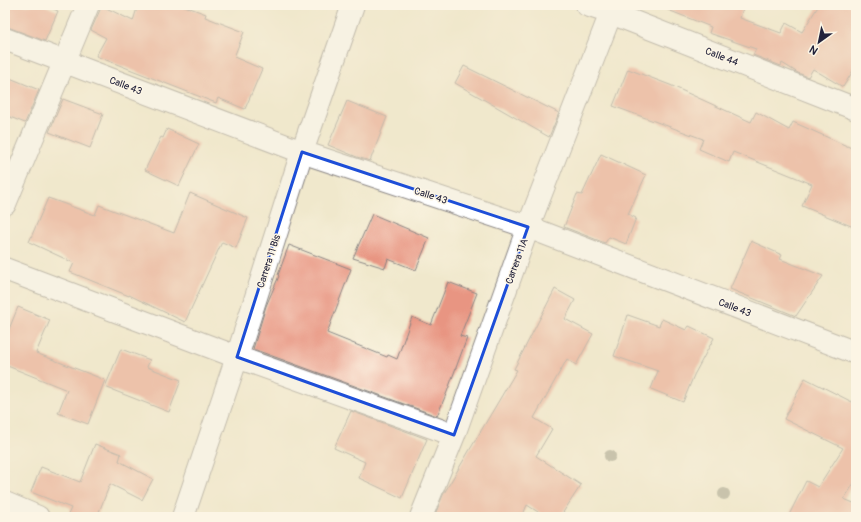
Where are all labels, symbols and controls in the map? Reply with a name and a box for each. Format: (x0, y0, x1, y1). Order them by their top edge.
north arrow (799, 22, 839, 62)
text: N (807, 42, 820, 57)
street label: Calle 44 (703, 45, 740, 69)
street label: Calle 43 (108, 74, 144, 98)
street label: Calle 43 (413, 185, 449, 207)
street label: Carrera 11 Bis (255, 233, 283, 289)
street label: Carrera 11A (503, 237, 531, 286)
street label: Calle 43 (717, 296, 753, 320)

